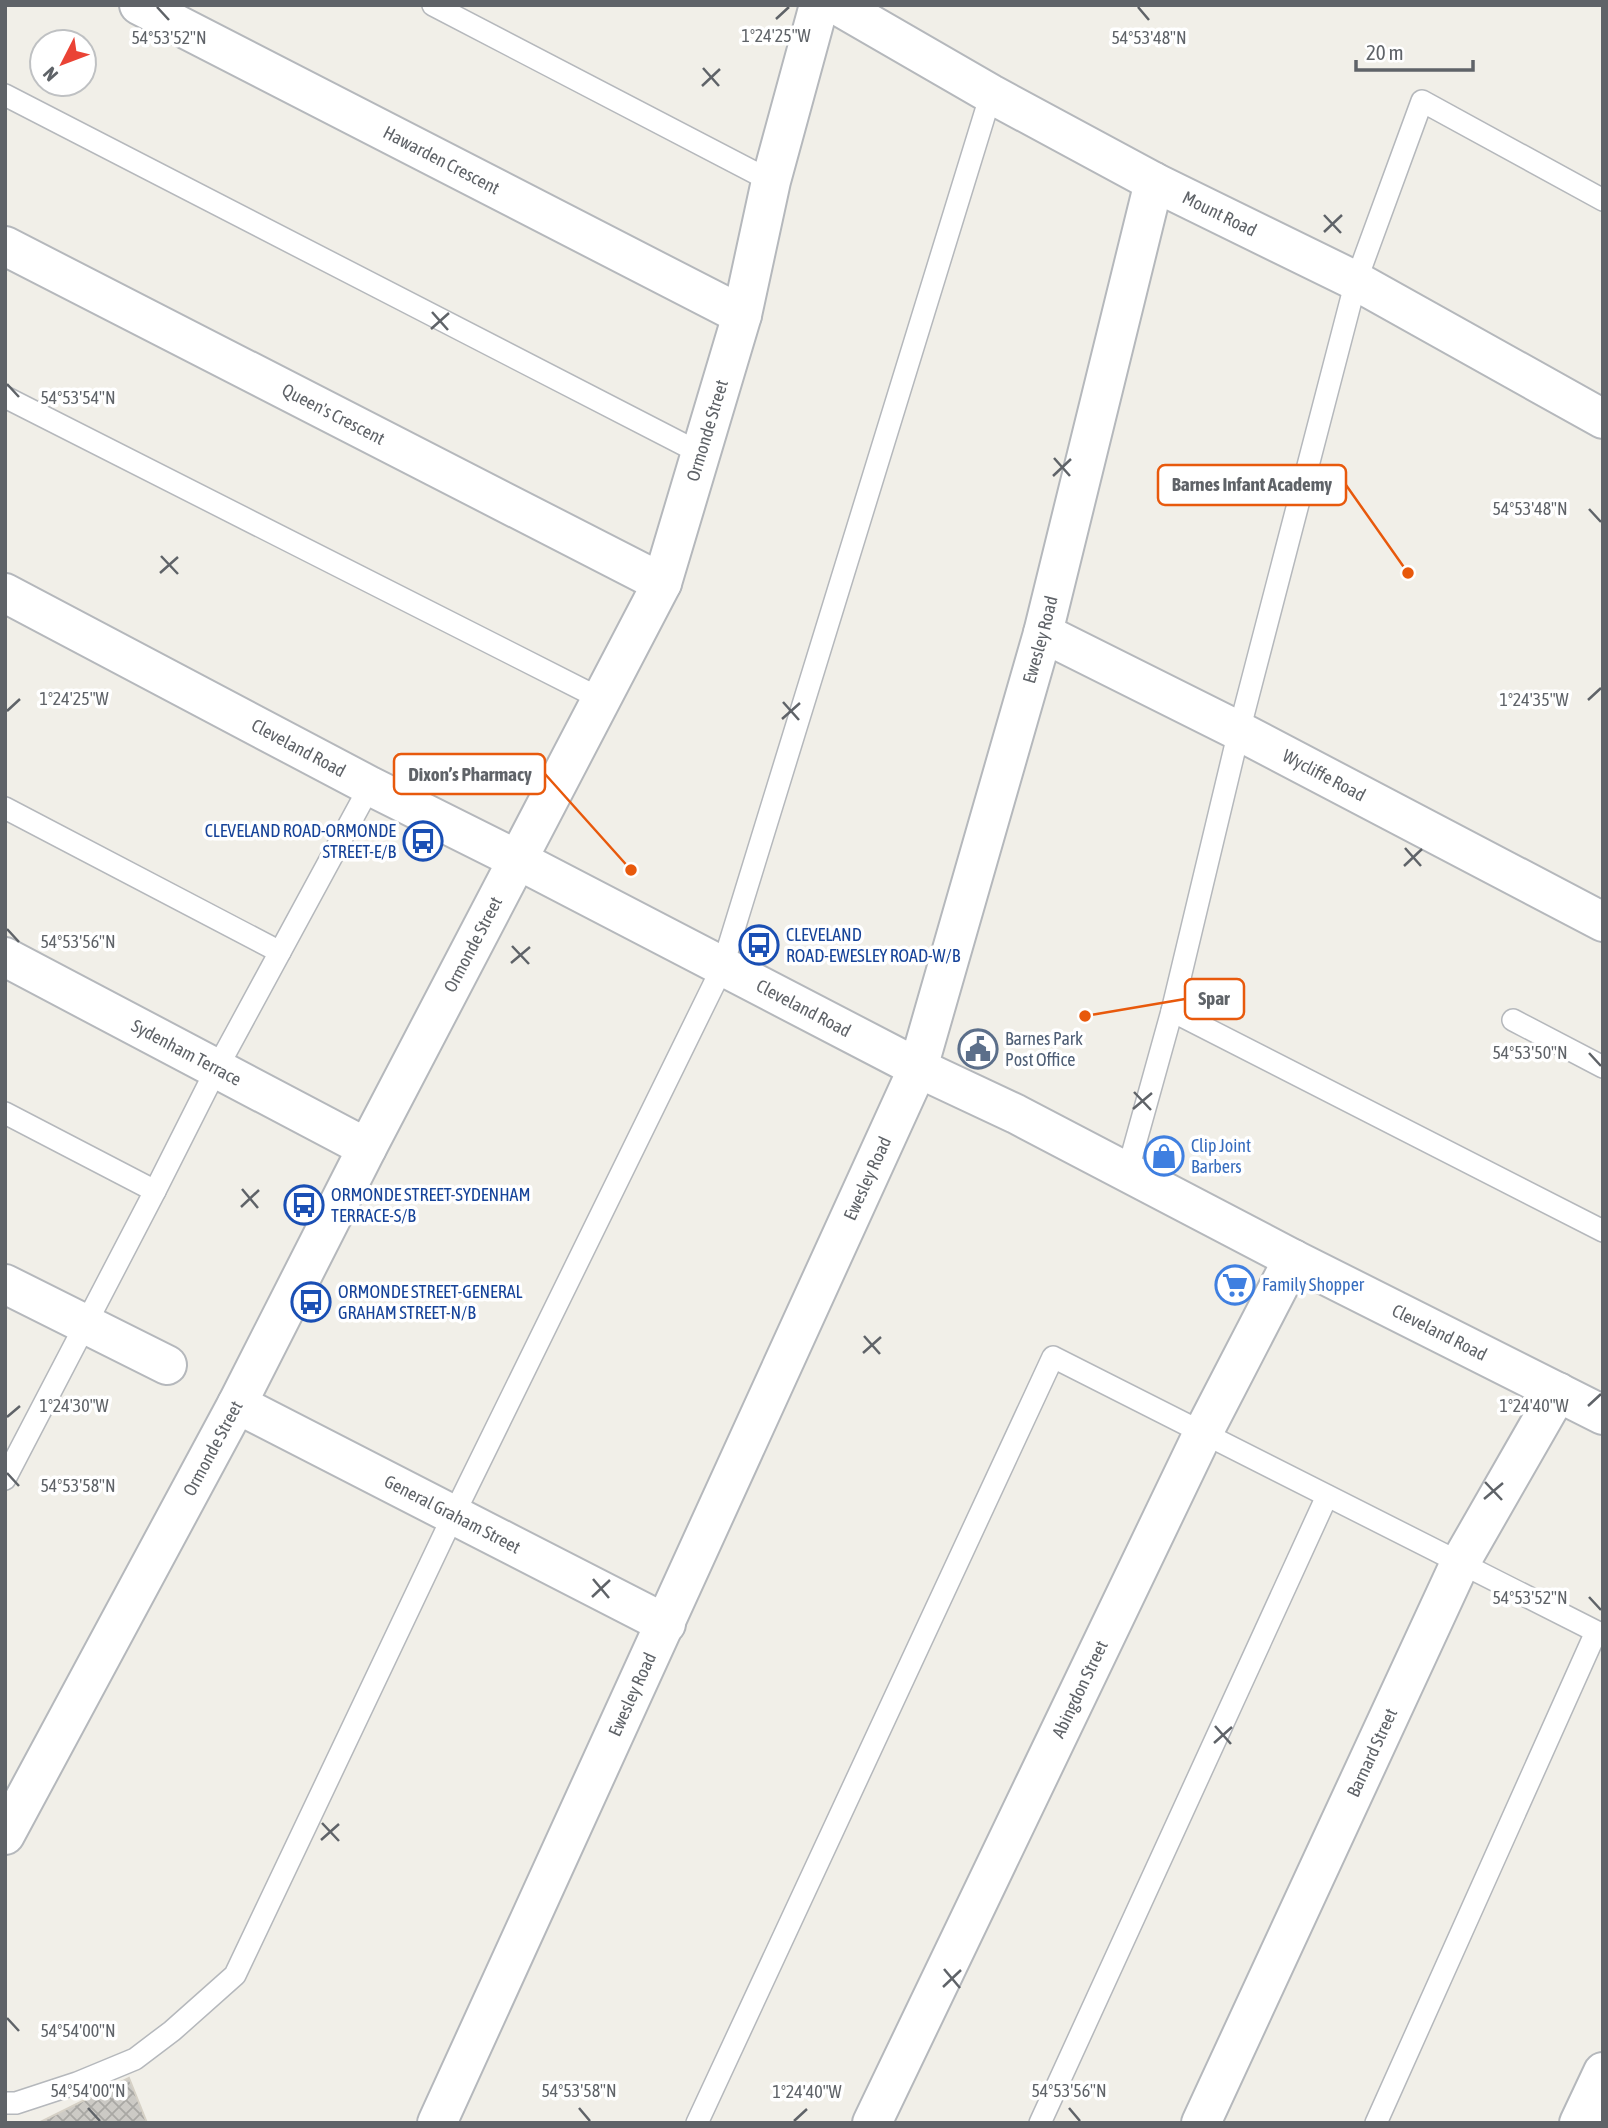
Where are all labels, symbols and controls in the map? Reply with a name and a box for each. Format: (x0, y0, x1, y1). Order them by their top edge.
text: 1°24'25"W (741, 25, 811, 46)
text: 54°53'52"N (131, 27, 207, 48)
text: 54°53'48"N (1111, 27, 1187, 48)
north arrow (28, 28, 98, 98)
scale bar (1356, 28, 1473, 72)
text: 20 m (1366, 40, 1404, 64)
text: N (38, 63, 62, 86)
street label: Hawarden Crescent (380, 121, 503, 199)
street label: Mount Road (1179, 187, 1260, 241)
street label: Ormonde Street (682, 377, 732, 484)
street label: Queen's Crescent (279, 379, 388, 449)
text: 54°53'54"N (40, 387, 116, 408)
callout: Barnes Infant Academy (1158, 465, 1346, 505)
text: Barnes Infant Academy (1172, 473, 1332, 495)
text: 54°53'48"N (1492, 498, 1568, 519)
street label: Ewesley Road (1018, 594, 1062, 686)
text: 1°24'25"W (39, 688, 109, 709)
text: 1°24'35"W (1499, 689, 1569, 710)
street label: Cleveland Road (248, 714, 349, 781)
street label: Wycliffe Road (1279, 745, 1369, 805)
callout: Dixon’s Pharmacy (394, 754, 545, 794)
text: Dixon’s Pharmacy (408, 763, 532, 785)
place label: CLEVELAND ROAD-ORMONDE STREET-E/B (205, 820, 396, 862)
bus stop icon: CLEVELAND ROAD-ORMONDE STREET-E/B (402, 820, 444, 862)
street label: Ormonde Street (439, 893, 506, 996)
bus stop icon: CLEVELAND ROAD-EWESLEY ROAD-W/B (738, 924, 780, 966)
place label: CLEVELAND ROAD-EWESLEY ROAD-W/B (786, 924, 961, 966)
text: 54°53'56"N (40, 931, 116, 952)
street label: Cleveland Road (753, 975, 854, 1041)
callout: Spar (1185, 979, 1244, 1019)
text: Spar (1198, 987, 1230, 1009)
street label: Sydenham Terrace (128, 1015, 245, 1090)
public building icon: Barnes Park Post Office (957, 1028, 999, 1070)
place label: Barnes Park Post Office (1005, 1028, 1083, 1070)
text: 54°53'50"N (1492, 1042, 1568, 1063)
street label: Ewesley Road (839, 1133, 895, 1223)
shop icon: Clip Joint Barbers (1143, 1135, 1185, 1177)
place label: Clip Joint Barbers (1191, 1135, 1251, 1177)
bus stop icon: ORMONDE STREET-SYDENHAM TERRACE-S/B (283, 1184, 325, 1226)
place label: ORMONDE STREET-SYDENHAM TERRACE-S/B (331, 1184, 531, 1226)
supermarket icon: Family Shopper (1214, 1264, 1256, 1306)
place label: Family Shopper (1262, 1274, 1365, 1295)
bus stop icon: ORMONDE STREET-GENERAL GRAHAM STREET-N/B (290, 1281, 332, 1323)
place label: ORMONDE STREET-GENERAL GRAHAM STREET-N/B (338, 1281, 523, 1323)
street label: Cleveland Road (1389, 1300, 1491, 1365)
text: 1°24'30"W (39, 1395, 109, 1416)
text: 1°24'40"W (1499, 1395, 1569, 1416)
street label: Ormonde Street (179, 1397, 247, 1499)
street label: General Graham Street (381, 1470, 524, 1558)
text: 54°53'58"N (40, 1475, 116, 1496)
text: 54°53'52"N (1492, 1587, 1568, 1608)
street label: Abingdon Street (1047, 1637, 1112, 1741)
street label: Ewesley Road (604, 1649, 660, 1739)
street label: Barnard Street (1342, 1705, 1401, 1800)
text: 54°54'00"N (40, 2020, 116, 2041)
text: 54°54'00"N (50, 2080, 126, 2101)
text: 54°53'58"N (541, 2080, 617, 2101)
text: 54°53'56"N (1031, 2080, 1107, 2101)
text: 1°24'40"W (772, 2081, 842, 2102)

